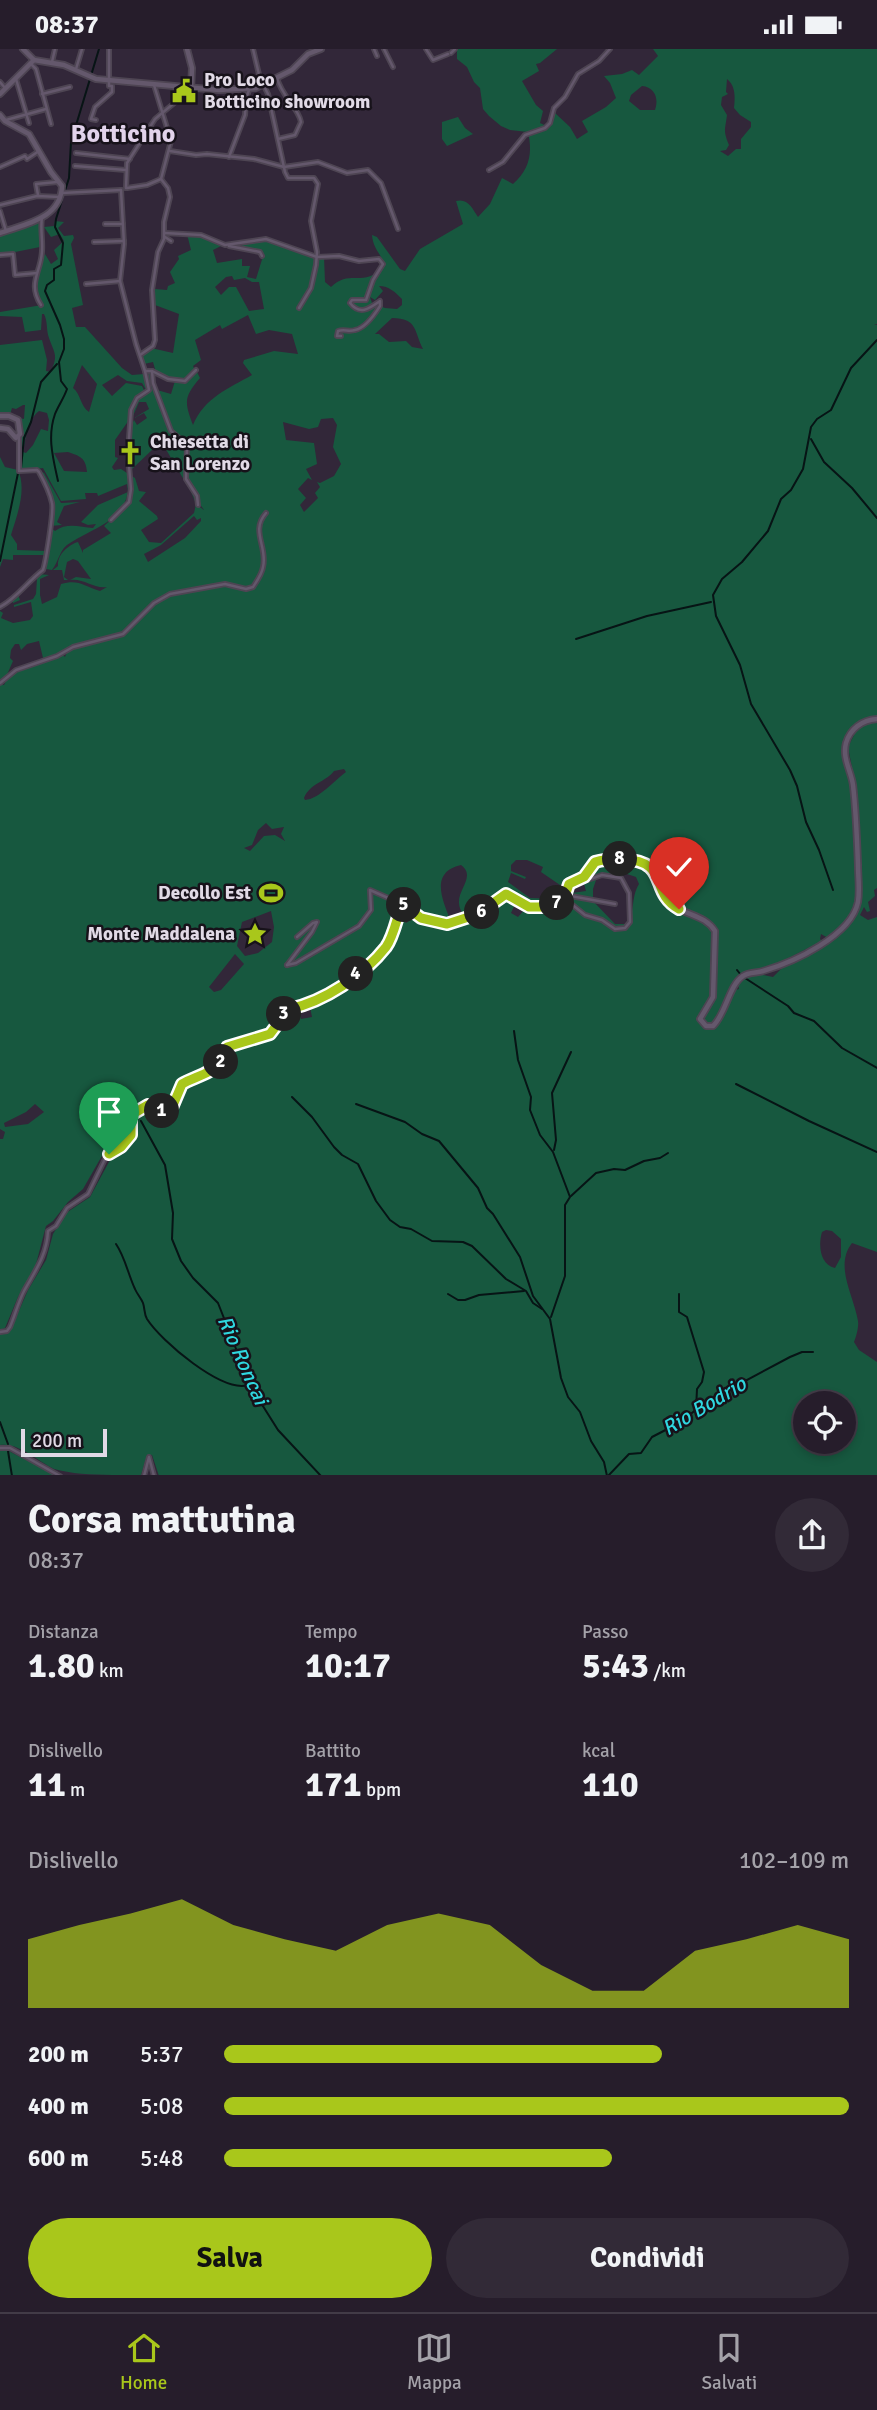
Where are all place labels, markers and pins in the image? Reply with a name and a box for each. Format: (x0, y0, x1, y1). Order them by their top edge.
place label: Pro Loco Botticino showroom (204, 68, 370, 114)
public building icon: Pro Loco Botticino showroom (170, 77, 198, 105)
place label: Chiesetta di San Lorenzo (150, 430, 250, 476)
church icon: Chiesetta di San Lorenzo (116, 439, 144, 467)
pin (649, 837, 709, 909)
pin: 8 (602, 841, 638, 877)
sports icon: Decollo Est (257, 879, 285, 907)
place label: Decollo Est (158, 881, 251, 905)
pin: 7 (540, 885, 574, 921)
pin: 5 (386, 887, 422, 923)
pin: 6 (464, 895, 500, 929)
place icon: Monte Maddalena (241, 920, 269, 948)
place label: Monte Maddalena (87, 922, 235, 946)
pin: 4 (338, 957, 374, 991)
pin: 3 (266, 997, 302, 1031)
pin: 2 (204, 1045, 238, 1079)
pin (79, 1082, 139, 1154)
pin: 1 (144, 1093, 180, 1129)

